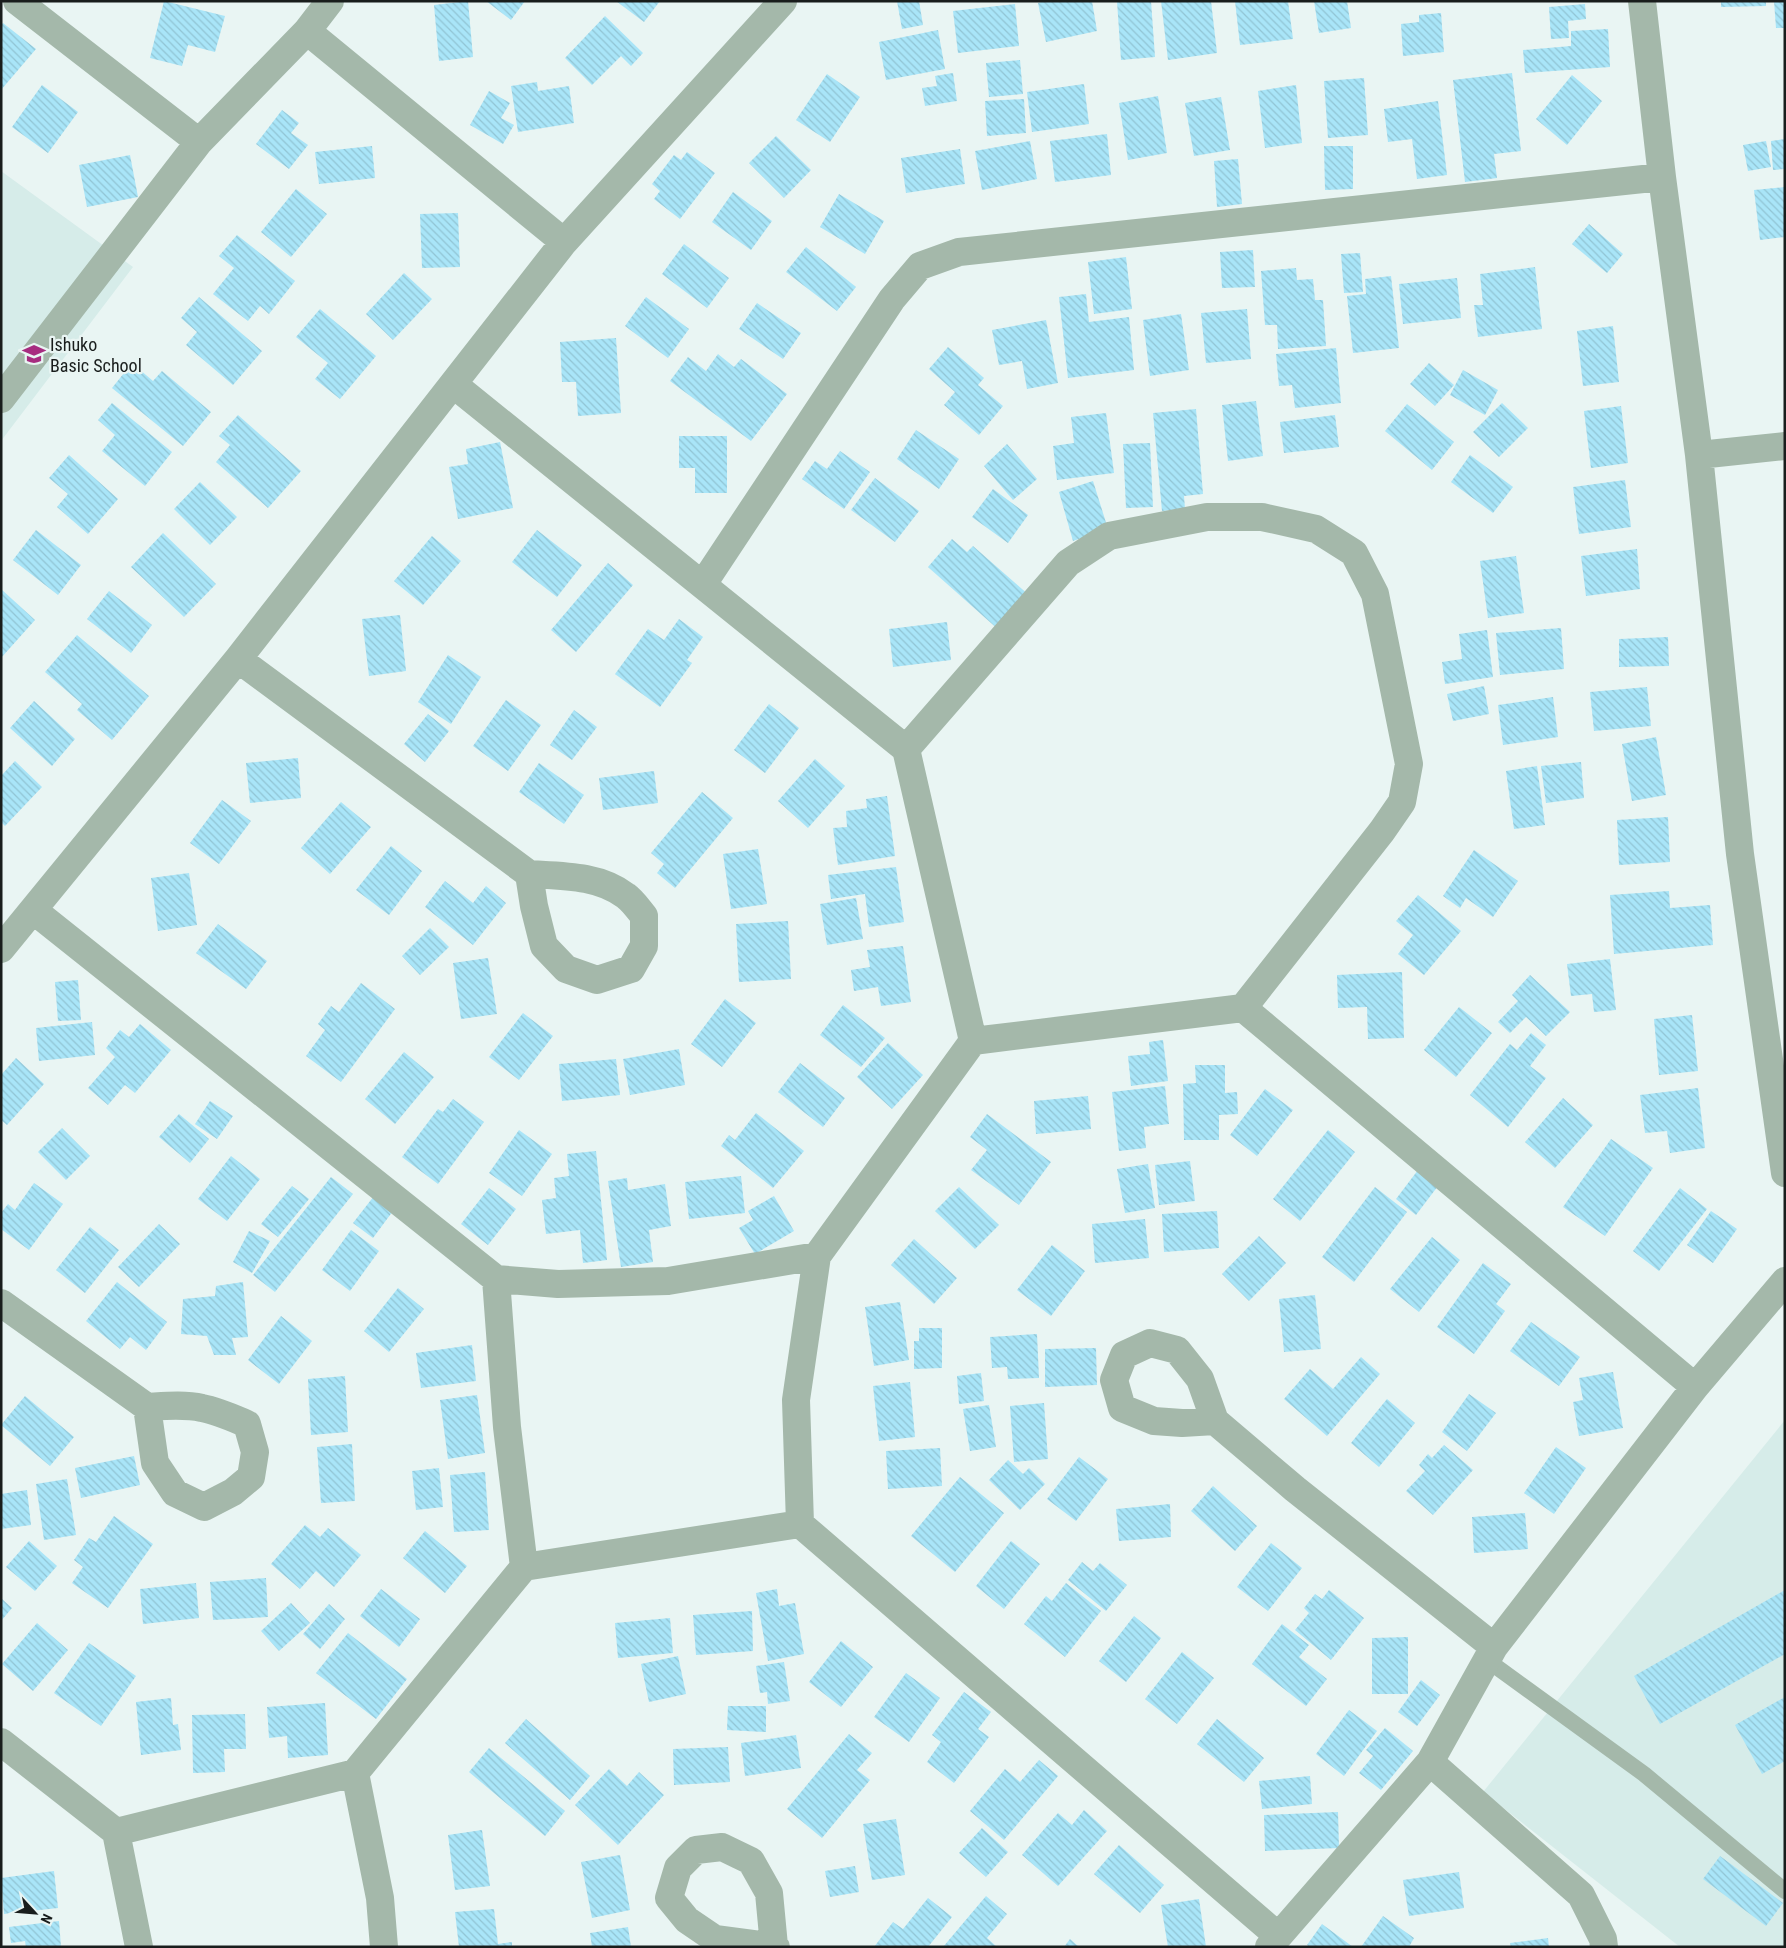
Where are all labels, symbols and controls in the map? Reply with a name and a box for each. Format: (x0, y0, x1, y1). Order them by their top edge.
place label: Ishuko Basic School (50, 334, 142, 376)
school or university icon: Ishuko Basic School (21, 341, 47, 367)
north arrow (10, 1888, 60, 1938)
text: N (38, 1911, 56, 1926)

